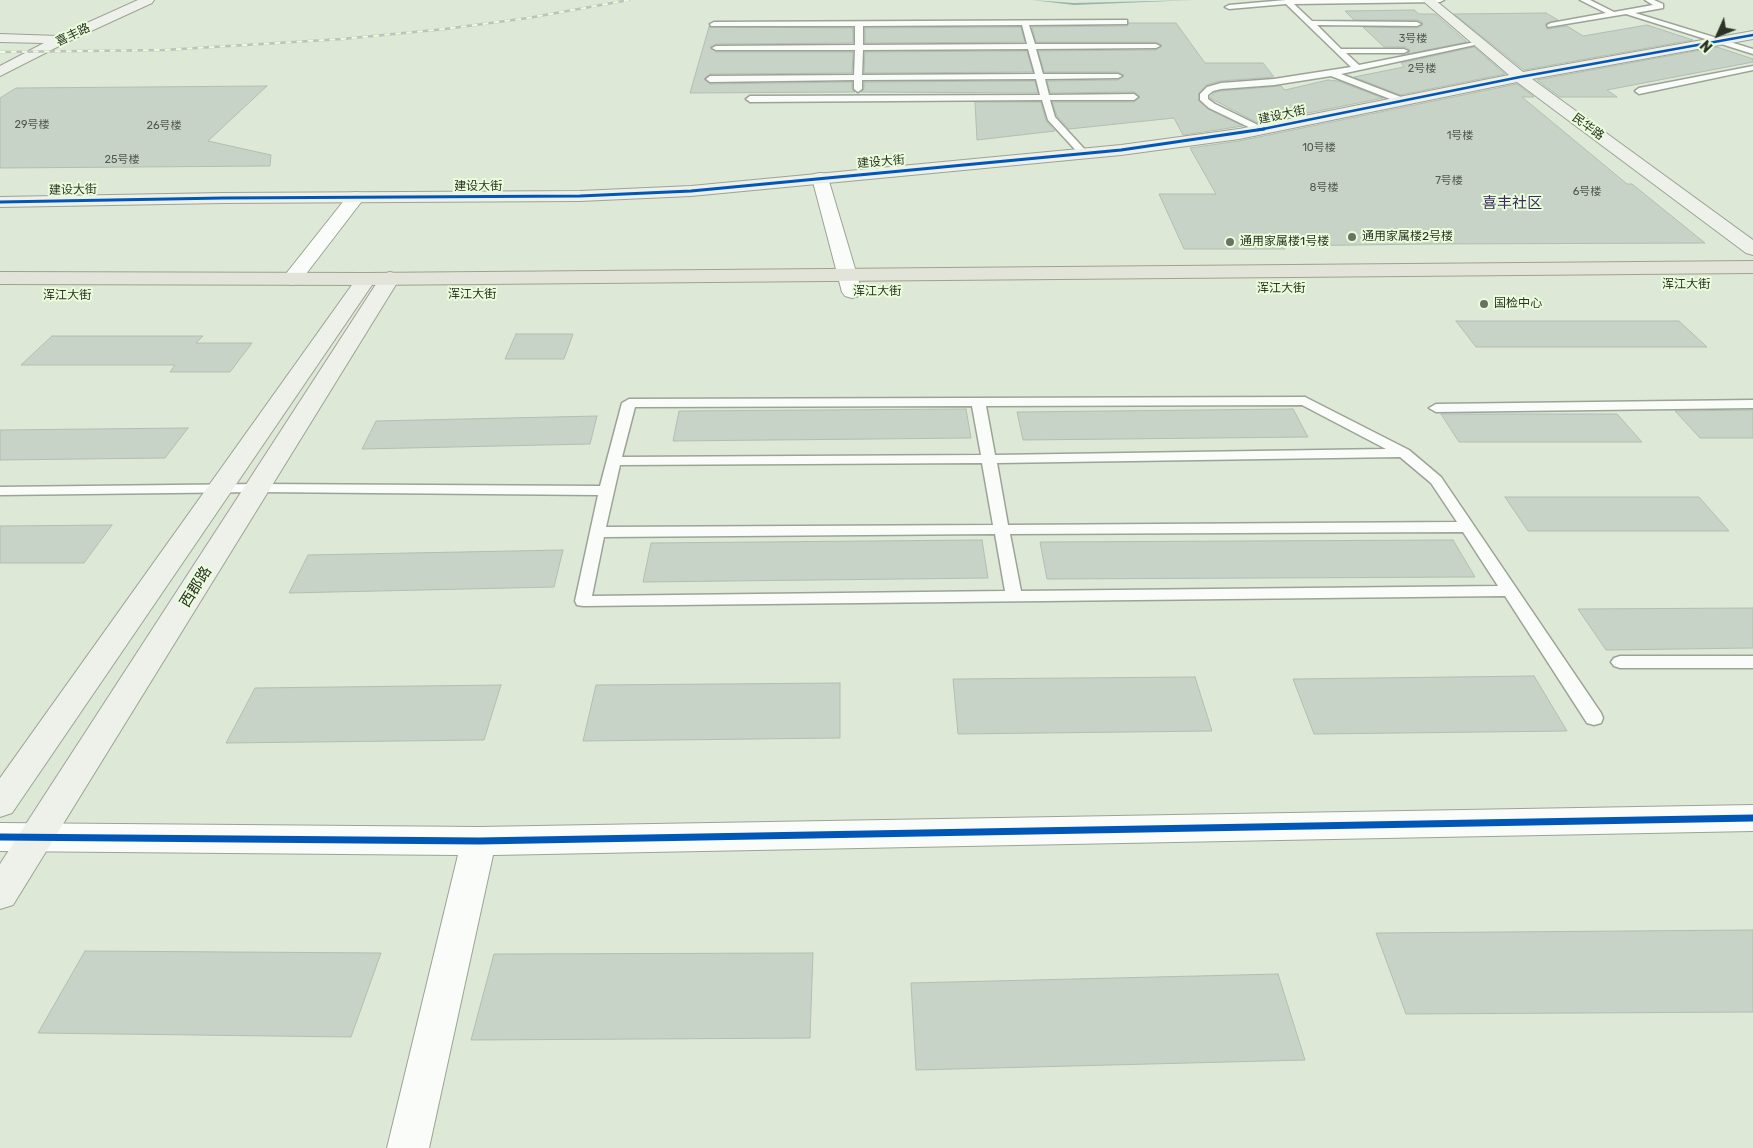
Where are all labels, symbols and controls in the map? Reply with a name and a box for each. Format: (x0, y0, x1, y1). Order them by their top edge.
north arrow (1693, 10, 1743, 60)
street label: 喜丰路 (54, 21, 92, 49)
house number: 3号楼 (1399, 32, 1427, 46)
text: N (1697, 36, 1716, 55)
house number: 2号楼 (1408, 62, 1436, 76)
street label: 建设大街 (1257, 103, 1307, 127)
street label: 民华路 (1569, 111, 1607, 143)
house number: 29号楼 (15, 118, 49, 132)
house number: 26号楼 (146, 119, 182, 133)
house number: 1号楼 (1447, 129, 1473, 143)
house number: 10号楼 (1302, 141, 1336, 155)
house number: 25号楼 (105, 153, 139, 167)
street label: 建设大街 (856, 153, 906, 171)
house number: 7号楼 (1435, 174, 1463, 188)
street label: 建设大街 (454, 180, 502, 194)
house number: 8号楼 (1310, 181, 1338, 195)
street label: 建设大街 (49, 182, 97, 198)
house number: 6号楼 (1573, 185, 1601, 199)
district label: 喜丰社区 (1482, 195, 1542, 213)
place label: 通用家属楼2号楼 (1362, 230, 1453, 244)
marker: 通用家属楼2号楼 (1346, 231, 1358, 243)
place label: 通用家属楼1号楼 (1240, 235, 1329, 249)
marker: 通用家属楼1号楼 (1224, 236, 1236, 248)
street label: 浑江大街 (1662, 278, 1710, 292)
street label: 浑江大街 (1257, 282, 1305, 296)
street label: 浑江大街 (853, 285, 901, 299)
street label: 浑江大街 (448, 288, 496, 302)
street label: 浑江大街 (43, 289, 91, 303)
place label: 国检中心 (1494, 297, 1542, 311)
marker: 国检中心 (1478, 298, 1490, 310)
street label: 西郡路 (176, 563, 216, 611)

